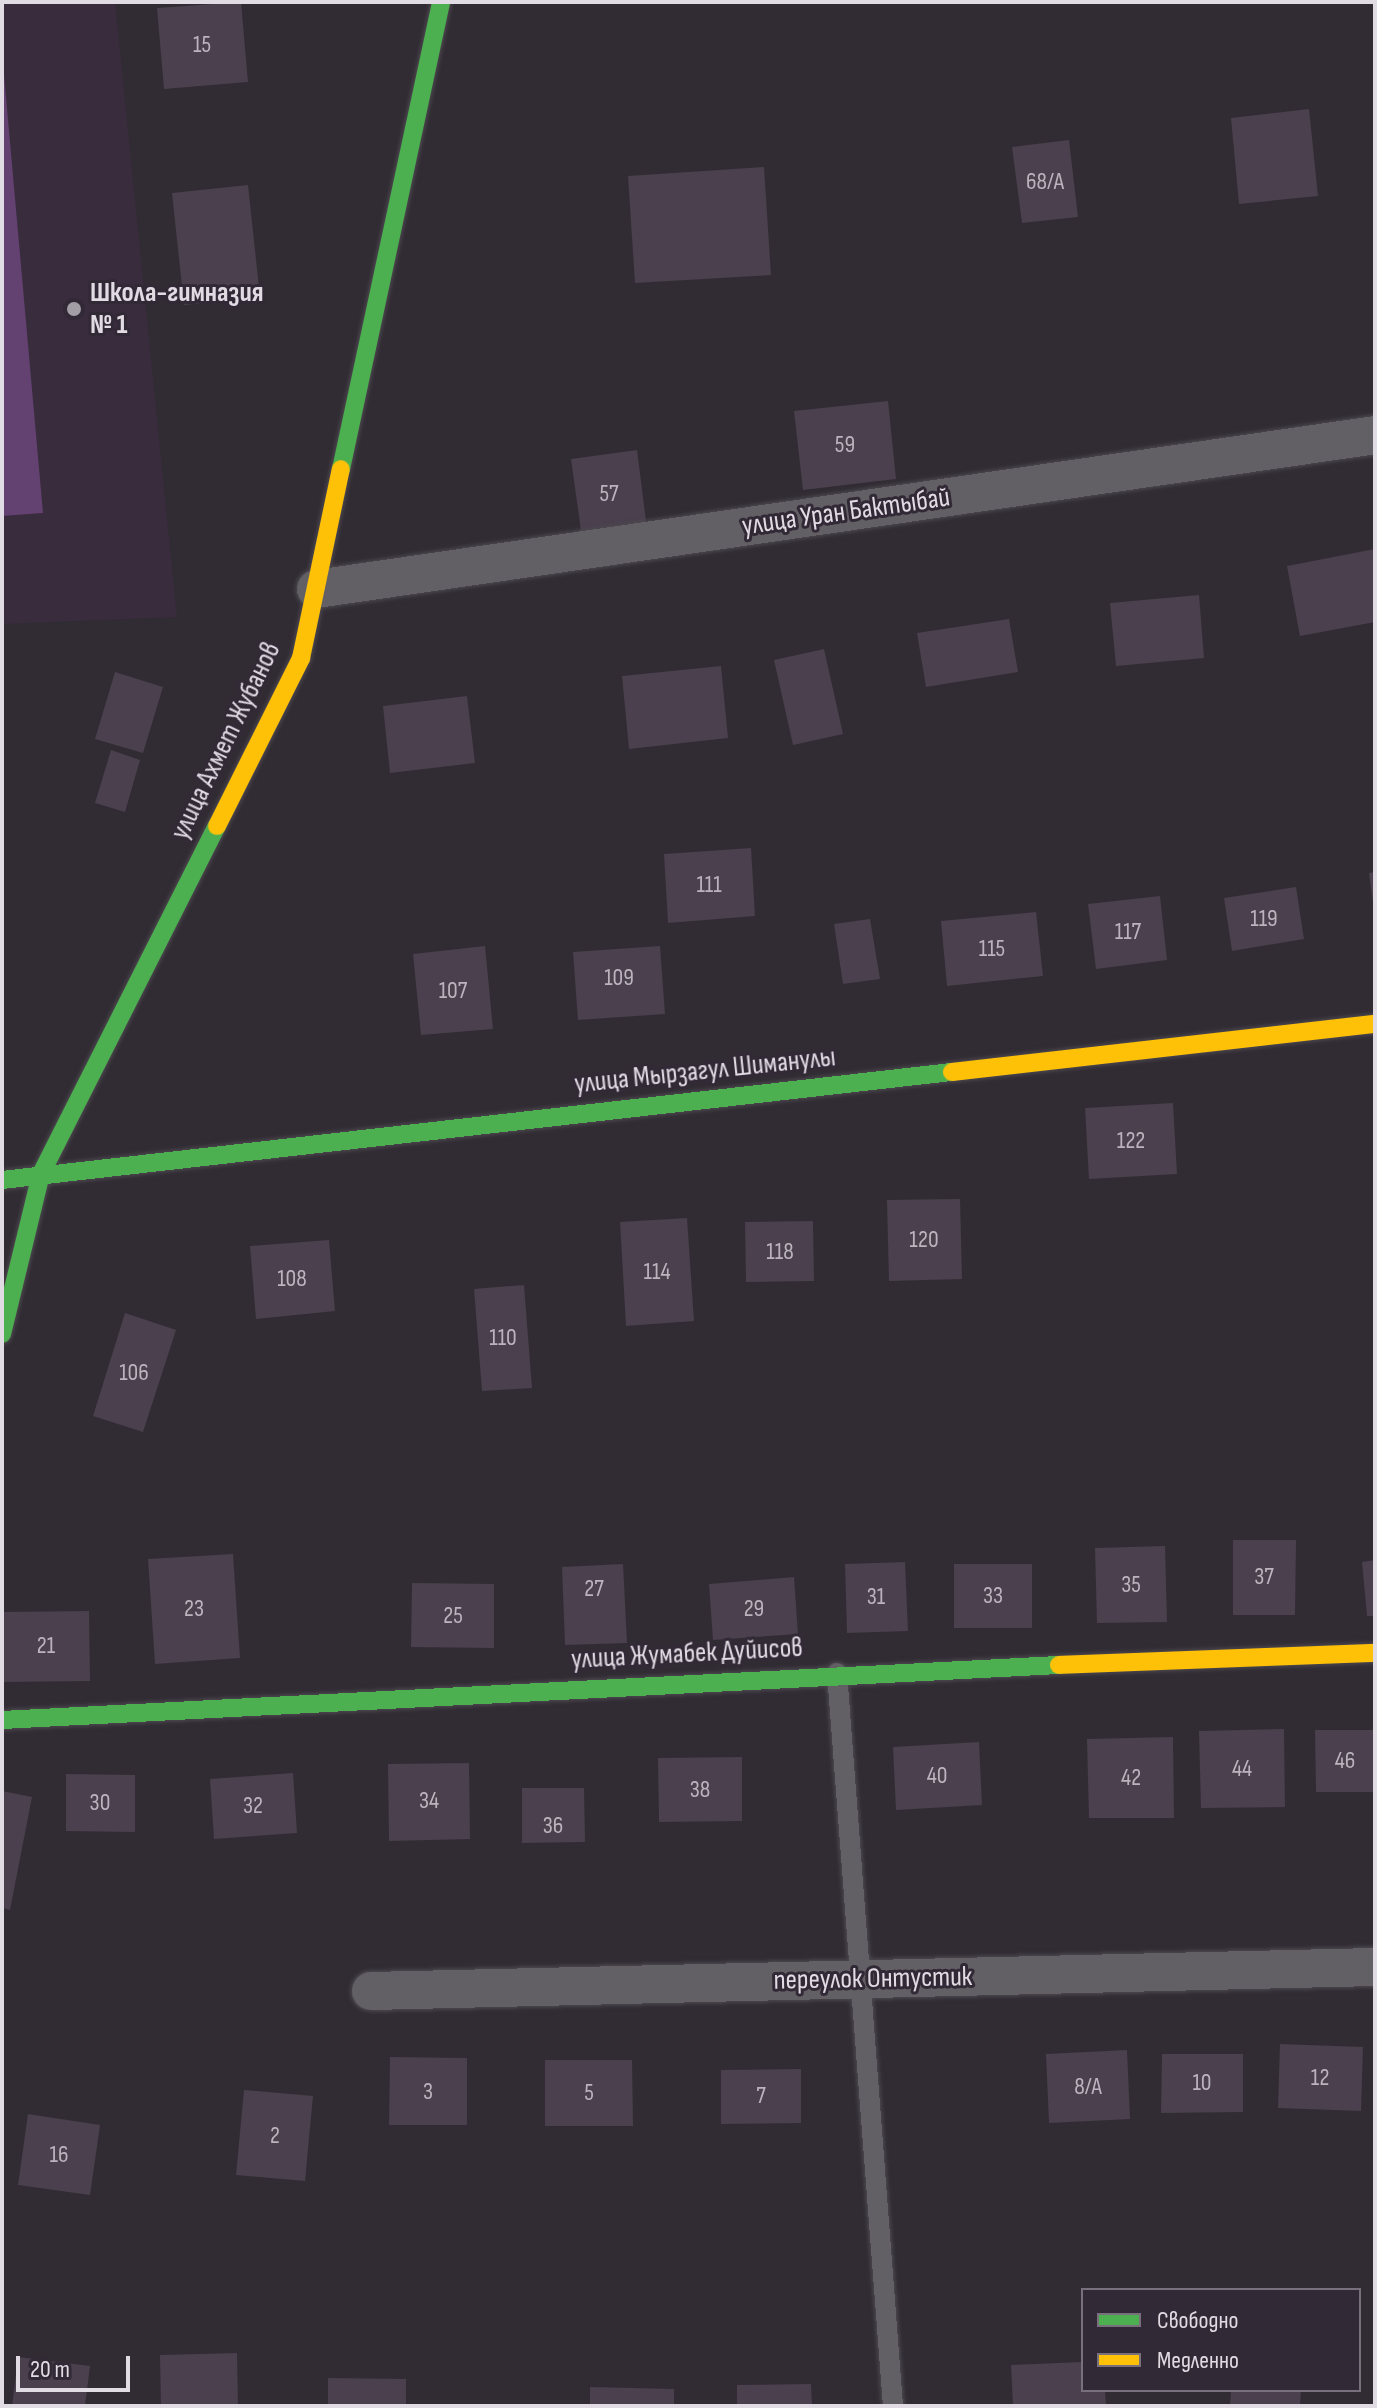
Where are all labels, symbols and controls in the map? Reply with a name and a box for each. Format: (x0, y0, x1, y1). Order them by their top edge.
house number: 15 (193, 31, 211, 59)
house number: 68/А (1026, 168, 1064, 196)
place label: Школа-гимназия № 1 (90, 276, 263, 342)
marker: Школа-гимназия № 1 (65, 300, 83, 318)
house number: 59 (835, 431, 855, 459)
house number: 57 (599, 480, 619, 508)
street label: улица Уран Бактыбай (740, 481, 952, 543)
street label: улица Ахмет Жубанов (164, 637, 288, 845)
house number: 111 (696, 871, 722, 899)
house number: 119 (1250, 905, 1278, 933)
house number: 117 (1115, 918, 1141, 946)
house number: 115 (979, 935, 1005, 963)
house number: 109 (604, 964, 634, 992)
house number: 107 (439, 977, 467, 1005)
street label: улица Мырзагул Шиманулы (573, 1041, 837, 1101)
house number: 122 (1117, 1127, 1145, 1155)
house number: 120 (909, 1226, 939, 1254)
house number: 118 (766, 1238, 794, 1266)
house number: 114 (644, 1258, 670, 1286)
house number: 108 (277, 1265, 307, 1293)
house number: 110 (489, 1324, 517, 1352)
house number: 106 (119, 1359, 149, 1387)
house number: 37 (1254, 1563, 1274, 1591)
house number: 35 (1121, 1571, 1141, 1599)
house number: 27 (584, 1575, 604, 1603)
house number: 33 (983, 1582, 1003, 1610)
house number: 31 (867, 1583, 885, 1611)
house number: 23 (184, 1595, 204, 1623)
house number: 29 (744, 1595, 764, 1623)
house number: 25 (443, 1602, 463, 1630)
street label: улица Жумабек Дуйисов (570, 1631, 804, 1677)
house number: 21 (37, 1632, 55, 1660)
house number: 46 (1335, 1747, 1355, 1775)
house number: 44 (1232, 1755, 1252, 1783)
house number: 40 (927, 1762, 947, 1790)
house number: 42 (1121, 1764, 1141, 1792)
house number: 38 (690, 1776, 710, 1804)
house number: 34 (419, 1787, 439, 1815)
house number: 30 (90, 1789, 110, 1817)
house number: 32 (243, 1792, 263, 1820)
house number: 36 (543, 1812, 563, 1840)
street label: переулок Онтустик (773, 1960, 973, 1998)
house number: 12 (1311, 2064, 1329, 2092)
house number: 10 (1192, 2069, 1212, 2097)
house number: 8/А (1074, 2073, 1102, 2101)
house number: 3 (423, 2078, 433, 2106)
house number: 5 (584, 2079, 594, 2107)
house number: 7 (756, 2082, 766, 2110)
house number: 2 (270, 2122, 280, 2150)
house number: 16 (50, 2141, 68, 2169)
legend (1081, 2288, 1361, 2392)
text: Свободно (1157, 2306, 1238, 2335)
scale bar (20, 2340, 134, 2390)
text: Медленно (1157, 2346, 1239, 2375)
text: 20 m (30, 2355, 70, 2384)

